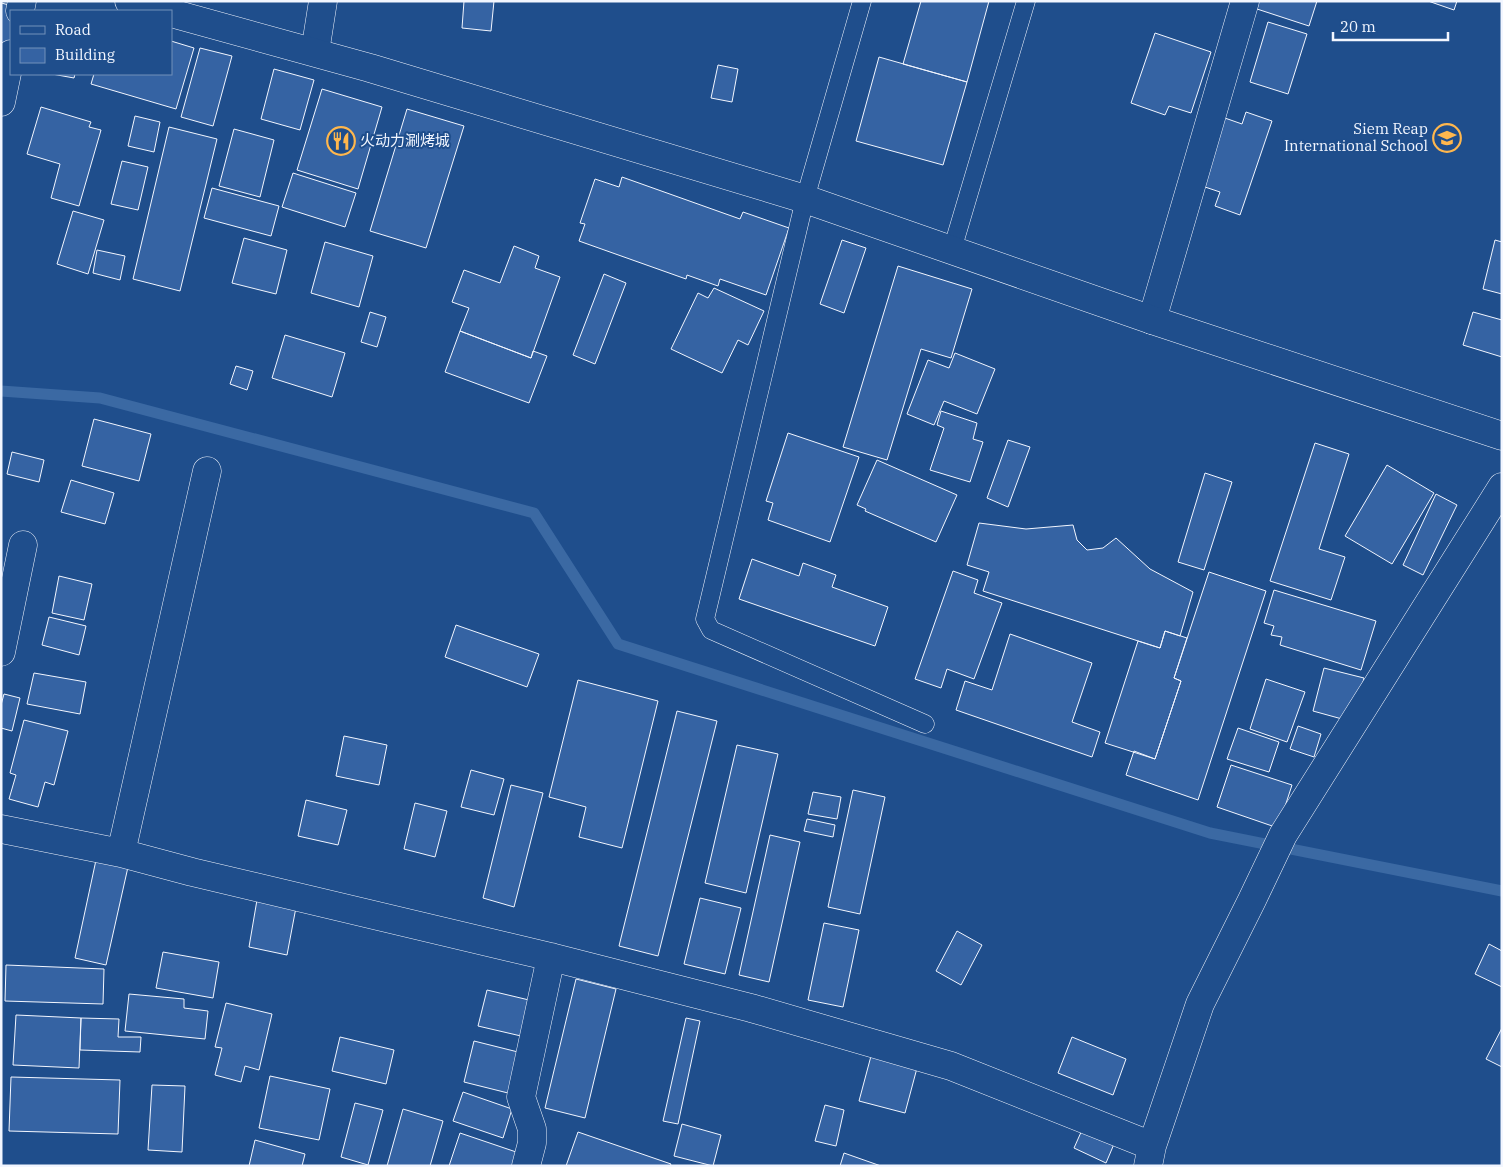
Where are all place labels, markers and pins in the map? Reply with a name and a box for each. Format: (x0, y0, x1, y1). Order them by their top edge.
place label: Siem Reap International School (1284, 119, 1428, 155)
school or university icon: Siem Reap International School (1432, 123, 1462, 153)
restaurant icon: 火动力涮烤城 (326, 126, 356, 156)
place label: 火动力涮烤城 (360, 131, 450, 150)

